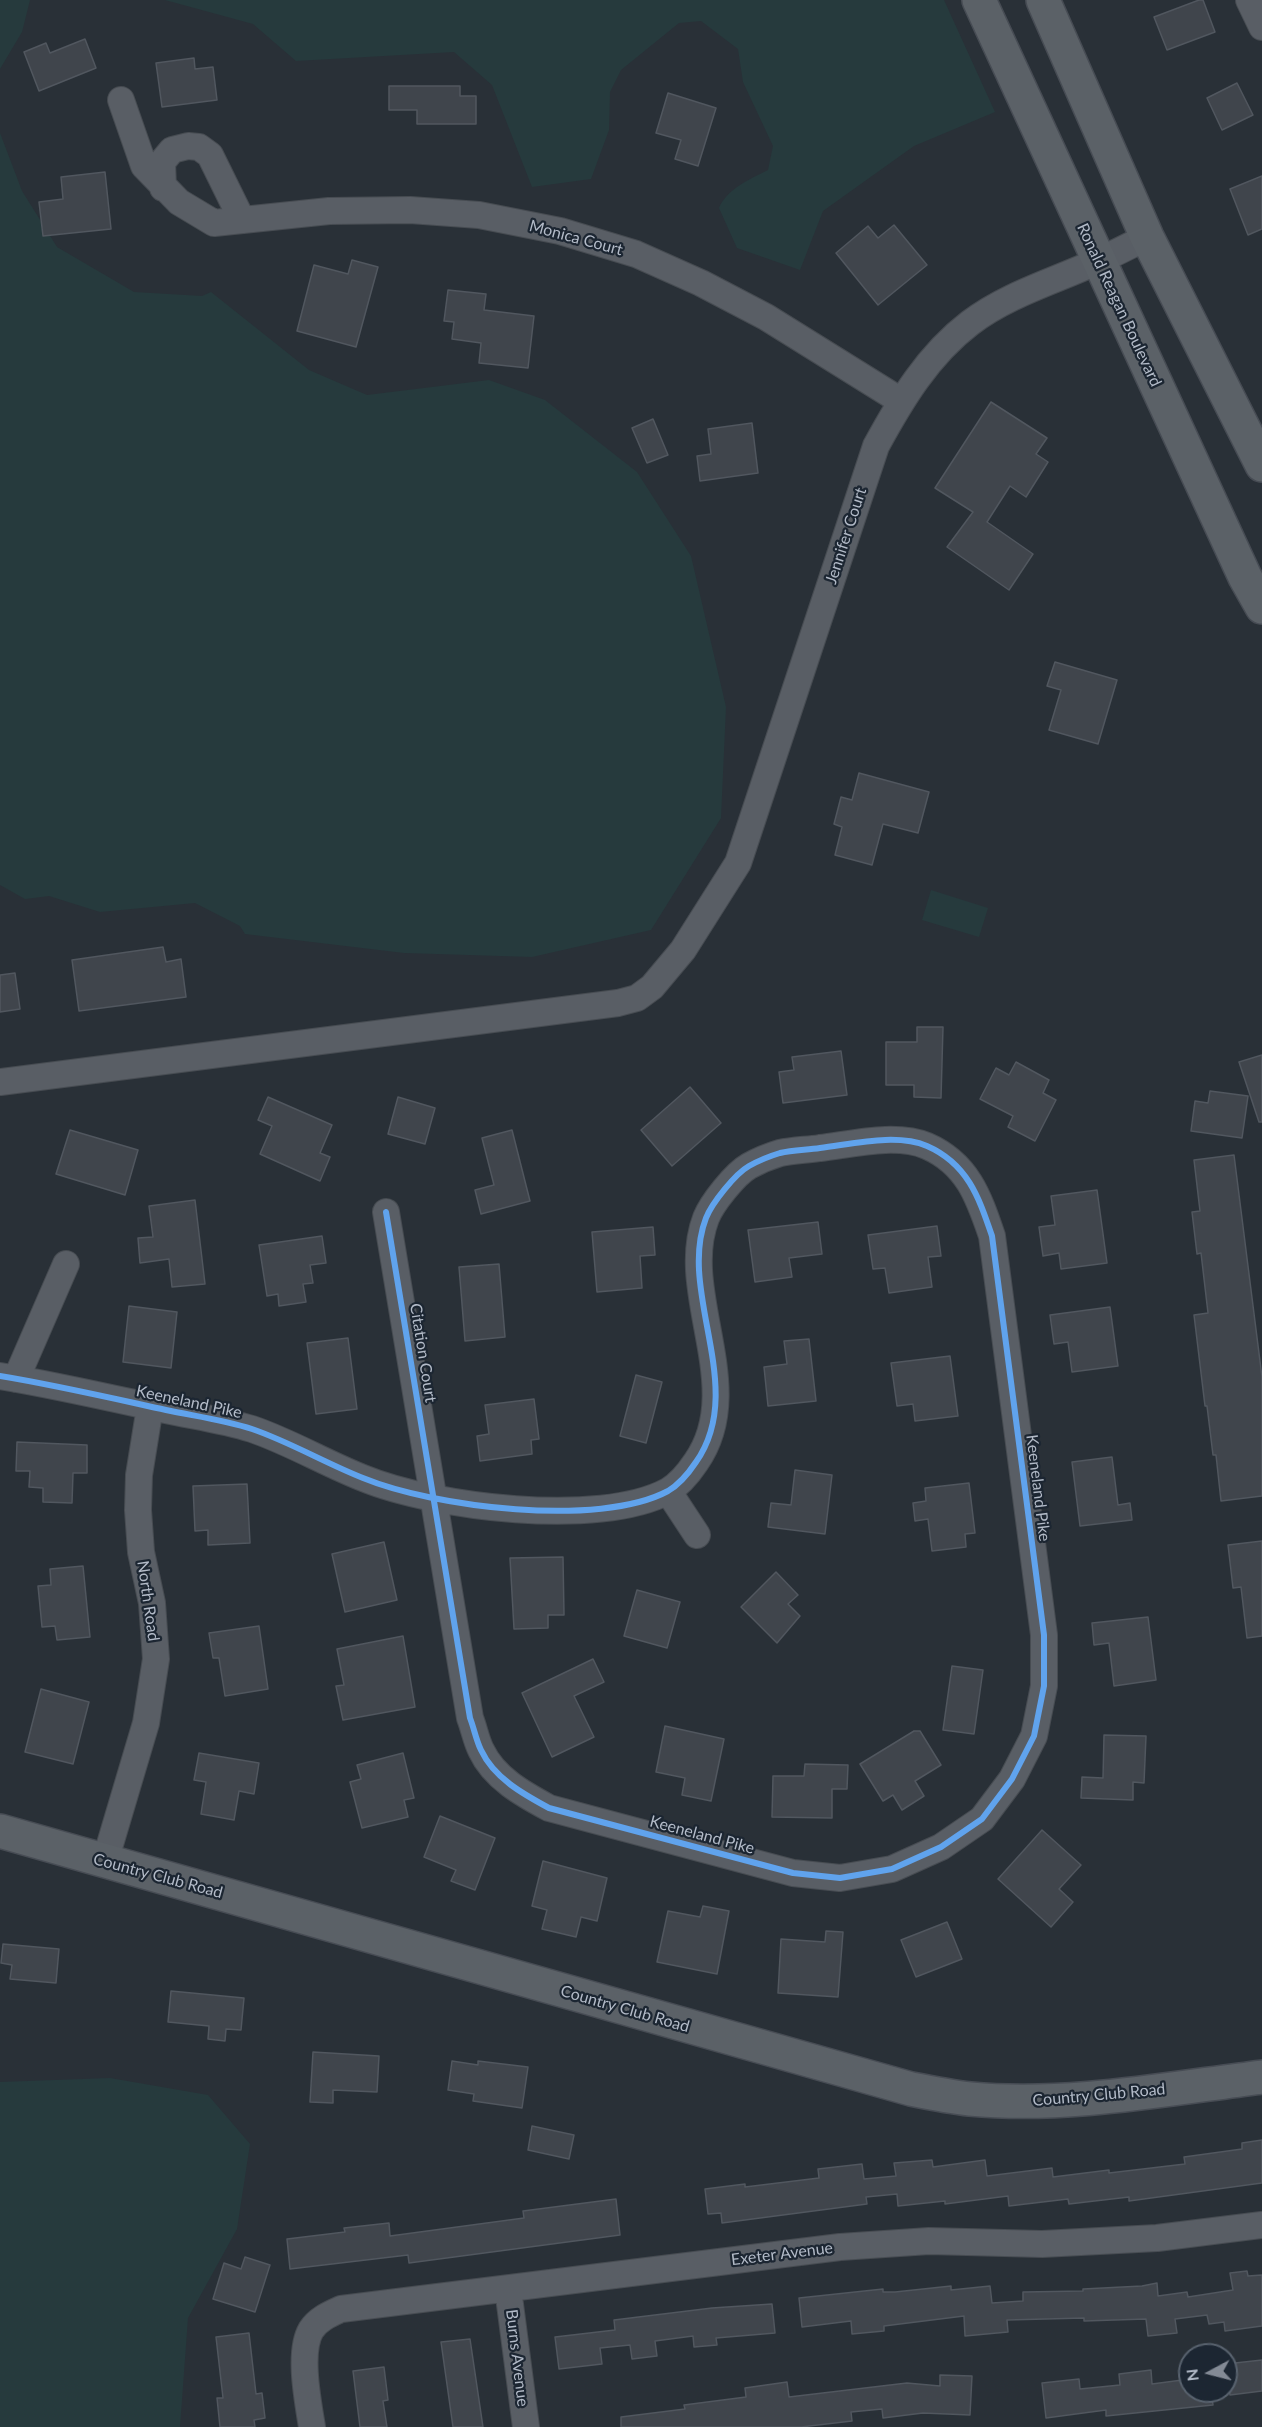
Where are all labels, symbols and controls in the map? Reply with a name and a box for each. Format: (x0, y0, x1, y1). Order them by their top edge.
street label: Monica Court (527, 216, 625, 260)
street label: Ronald Reagan Boulevard (1073, 220, 1165, 390)
street label: Jennifer Court (821, 485, 871, 587)
street label: Citation Court (406, 1302, 440, 1404)
street label: Keeneland Pike (134, 1381, 244, 1423)
street label: Keeneland Pike (1022, 1433, 1054, 1543)
street label: North Road (133, 1560, 163, 1642)
street label: Keeneland Pike (648, 1812, 756, 1858)
street label: Country Club Road (91, 1849, 225, 1903)
street label: Country Club Road (558, 1981, 692, 2037)
street label: Country Club Road (1032, 2080, 1166, 2110)
street label: Exeter Avenue (730, 2238, 834, 2270)
street label: Burns Avenue (502, 2308, 532, 2408)
north arrow (1178, 2343, 1238, 2403)
text: N (1181, 2368, 1202, 2382)

